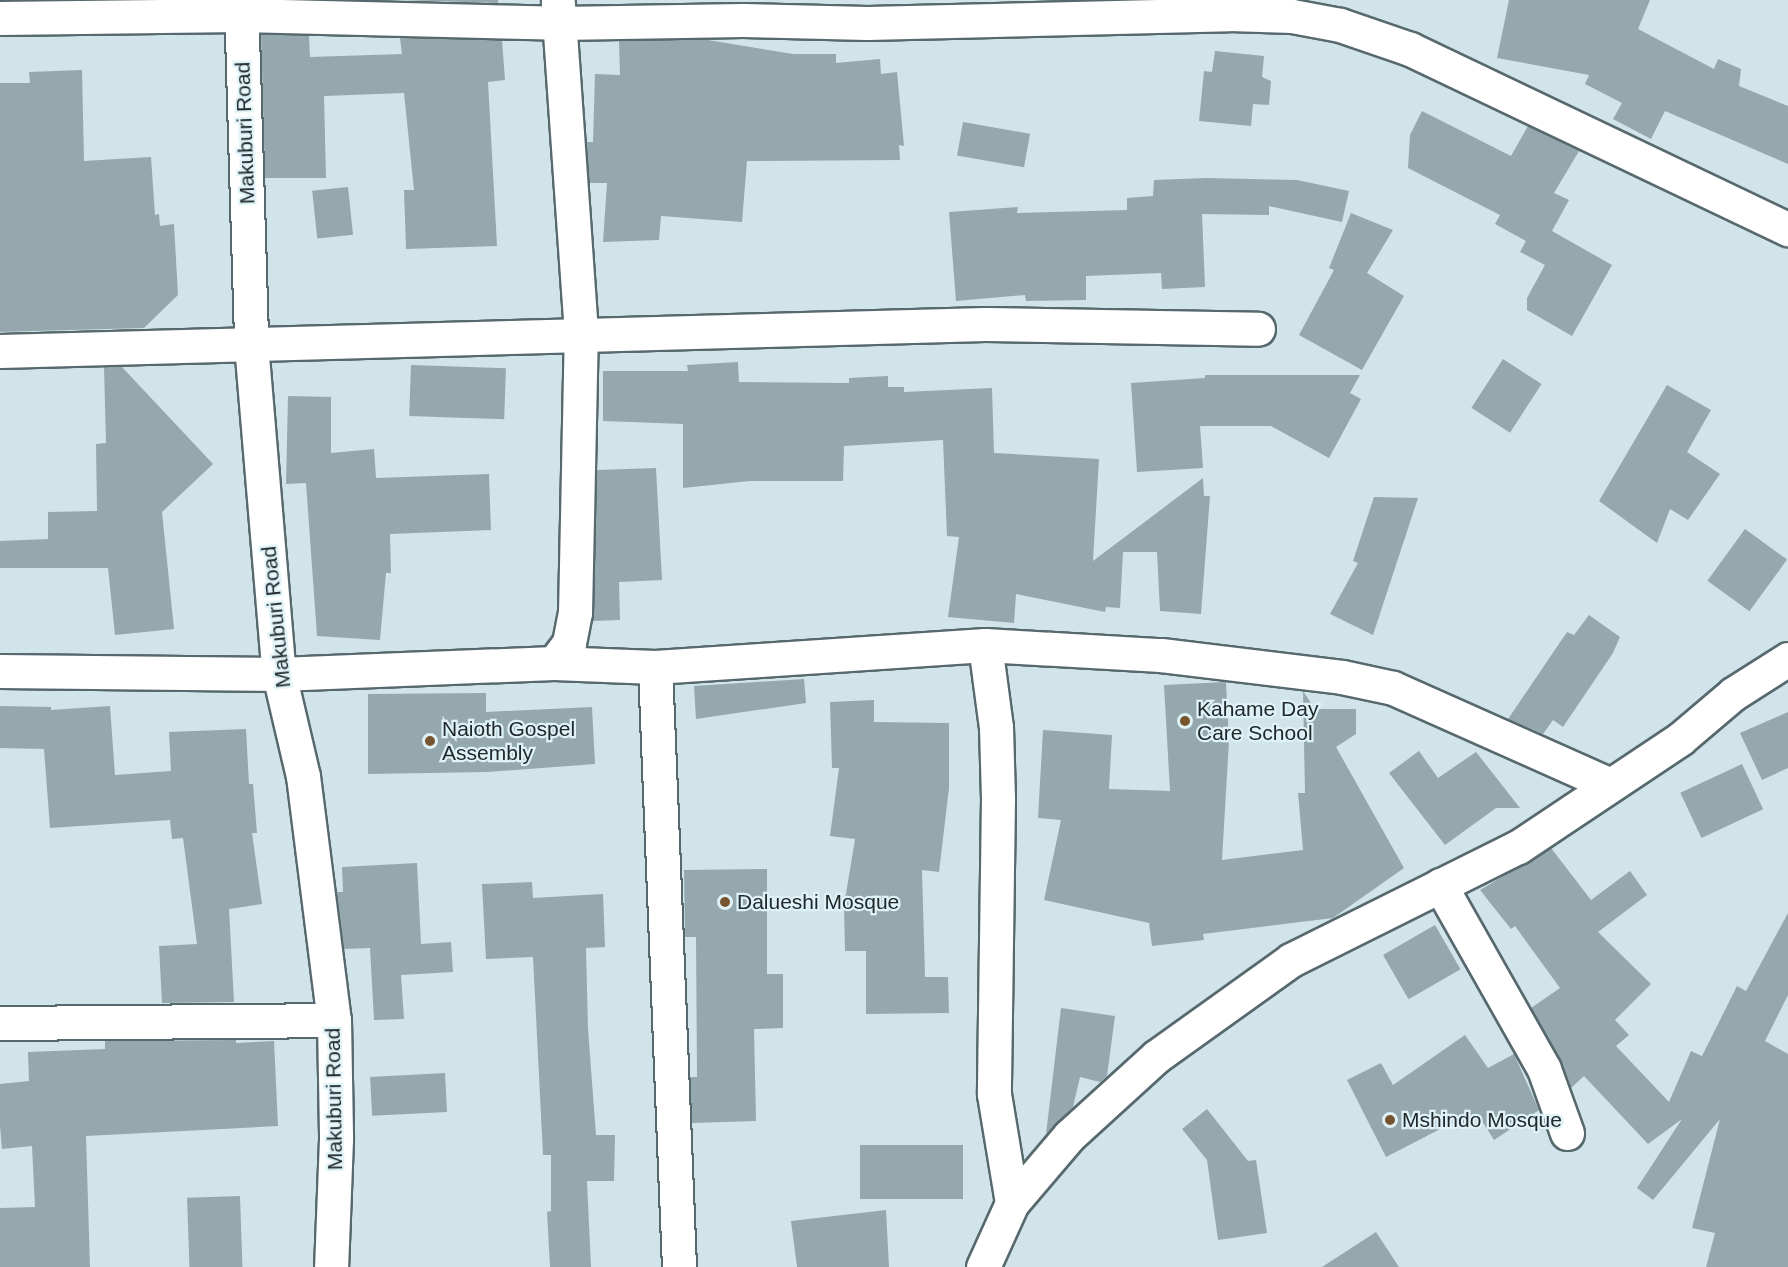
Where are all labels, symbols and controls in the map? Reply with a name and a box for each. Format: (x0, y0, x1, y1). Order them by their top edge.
street label: Makuburi Road (230, 61, 260, 205)
street label: Makuburi Road (256, 545, 296, 689)
place label: Kahame Day Care School (1197, 696, 1318, 746)
marker: Kahame Day Care School (1178, 714, 1192, 728)
place label: Naioth Gospel Assembly (442, 716, 575, 766)
marker: Naioth Gospel Assembly (423, 734, 437, 748)
place label: Dalueshi Mosque (737, 889, 899, 915)
marker: Dalueshi Mosque (718, 895, 732, 909)
street label: Makuburi Road (320, 1028, 348, 1170)
place label: Mshindo Mosque (1402, 1107, 1562, 1133)
marker: Mshindo Mosque (1383, 1113, 1397, 1127)

